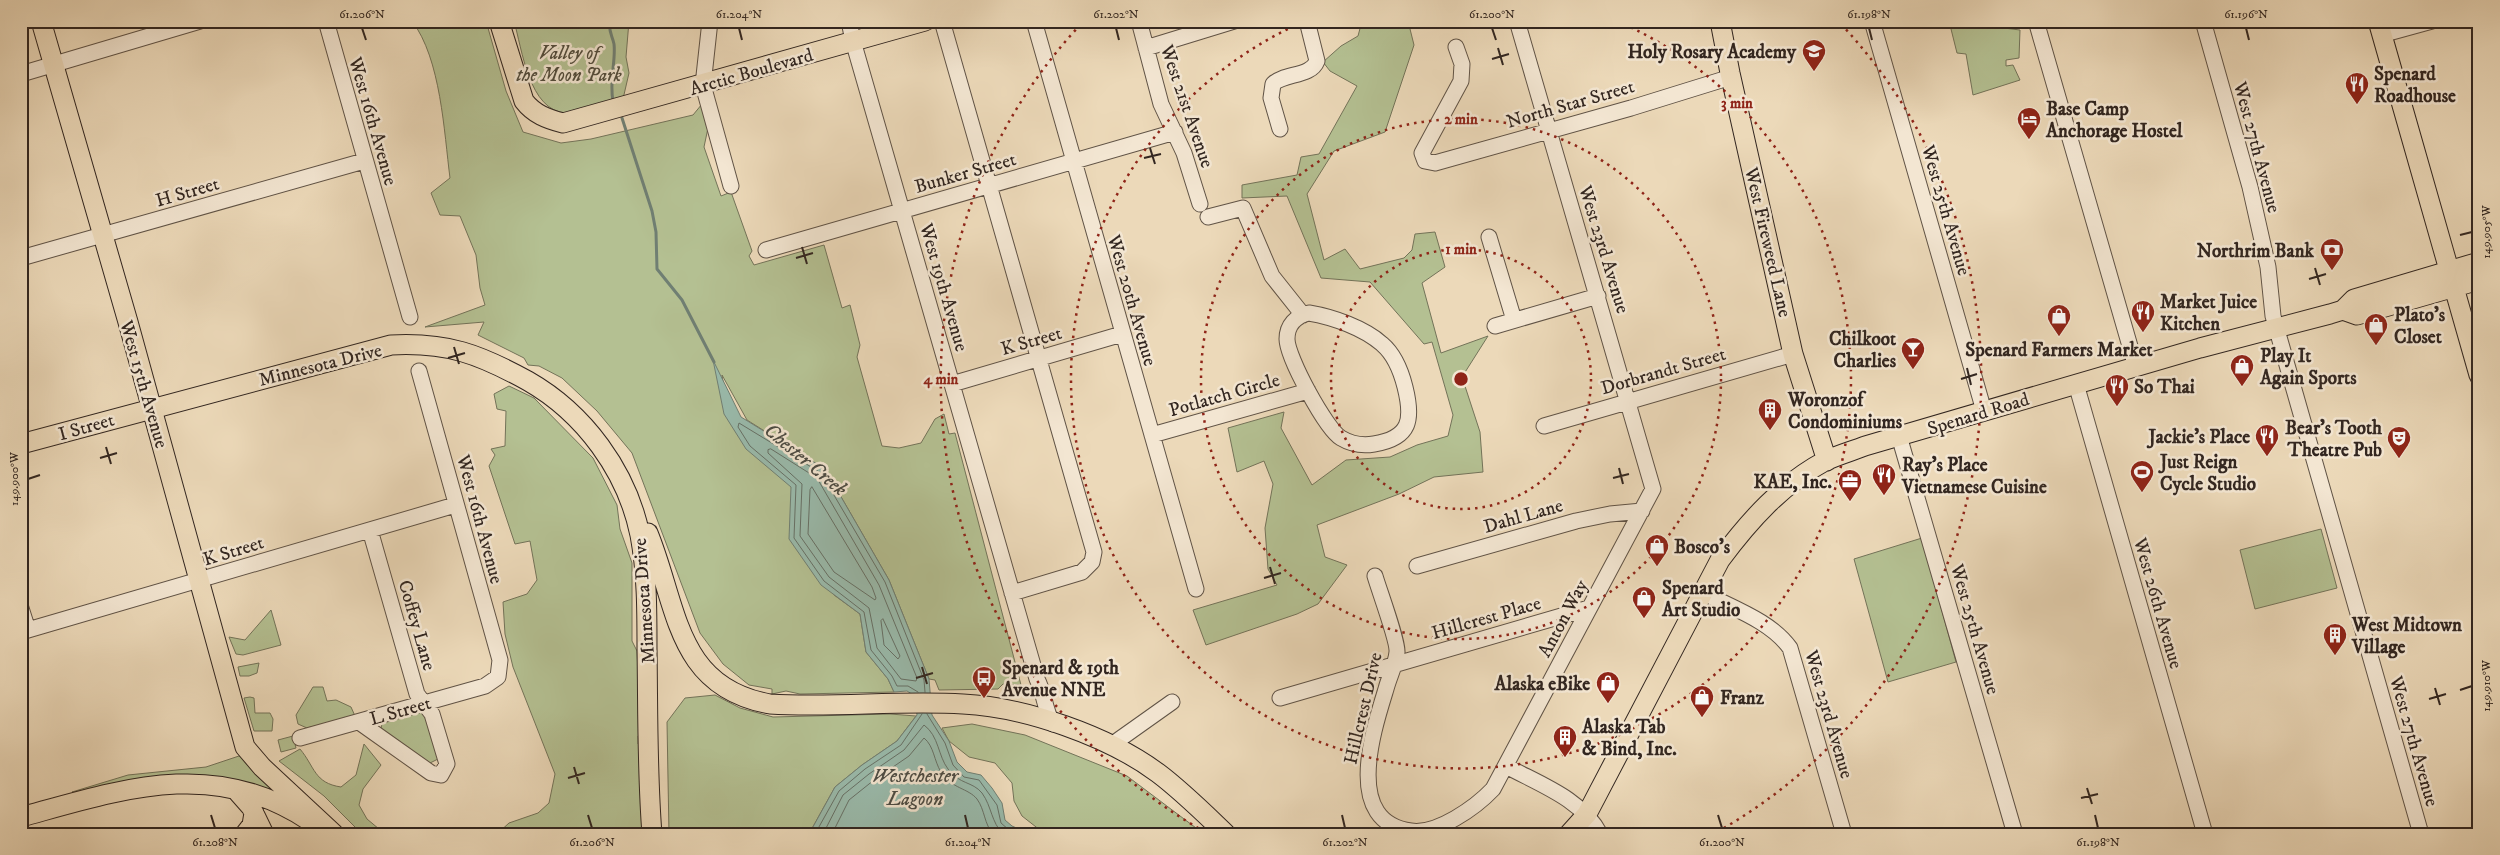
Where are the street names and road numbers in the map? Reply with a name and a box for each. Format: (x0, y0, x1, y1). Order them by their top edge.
street label: West 21st Avenue (1154, 41, 1218, 171)
street label: Arctic Boulevard (687, 44, 816, 101)
street label: West 16th Avenue (343, 54, 402, 188)
street label: North Star Street (1504, 75, 1637, 134)
street label: West 27th Avenue (2228, 78, 2285, 216)
street label: West 25th Avenue (1916, 142, 1975, 278)
street label: Bunker Street (912, 148, 1019, 199)
street label: West Fireweed Lane (1739, 164, 1796, 320)
street label: H Street (153, 172, 222, 212)
street label: West 23rd Avenue (1573, 182, 1634, 316)
street label: West 19th Avenue (914, 220, 973, 354)
street label: West 20th Avenue (1102, 231, 1161, 369)
street label: West 15th Avenue (114, 317, 173, 451)
street label: K Street (998, 322, 1065, 361)
street label: Minnesota Drive (256, 339, 384, 392)
street label: Dorbrandt Street (1598, 343, 1729, 400)
street label: Potlatch Circle (1166, 369, 1283, 422)
street label: Spenard Road (1925, 388, 2033, 441)
street label: I Street (56, 409, 117, 446)
street label: West 16th Avenue (451, 451, 508, 587)
street label: Dahl Lane (1481, 494, 1566, 539)
street label: K Street (200, 531, 267, 572)
street label: West 26th Avenue (2128, 534, 2187, 672)
street label: Minnesota Drive (629, 537, 660, 665)
street label: West 25th Avenue (1945, 561, 2004, 697)
street label: Anton Way (1533, 575, 1594, 661)
street label: Coffey Lane (393, 578, 440, 673)
street label: Hillcrest Place (1429, 592, 1544, 645)
street label: West 23rd Avenue (1799, 647, 1858, 781)
street label: Hillcrest Drive (1339, 650, 1388, 767)
street label: West 27th Avenue (2384, 673, 2443, 809)
street label: L Street (367, 692, 434, 731)

